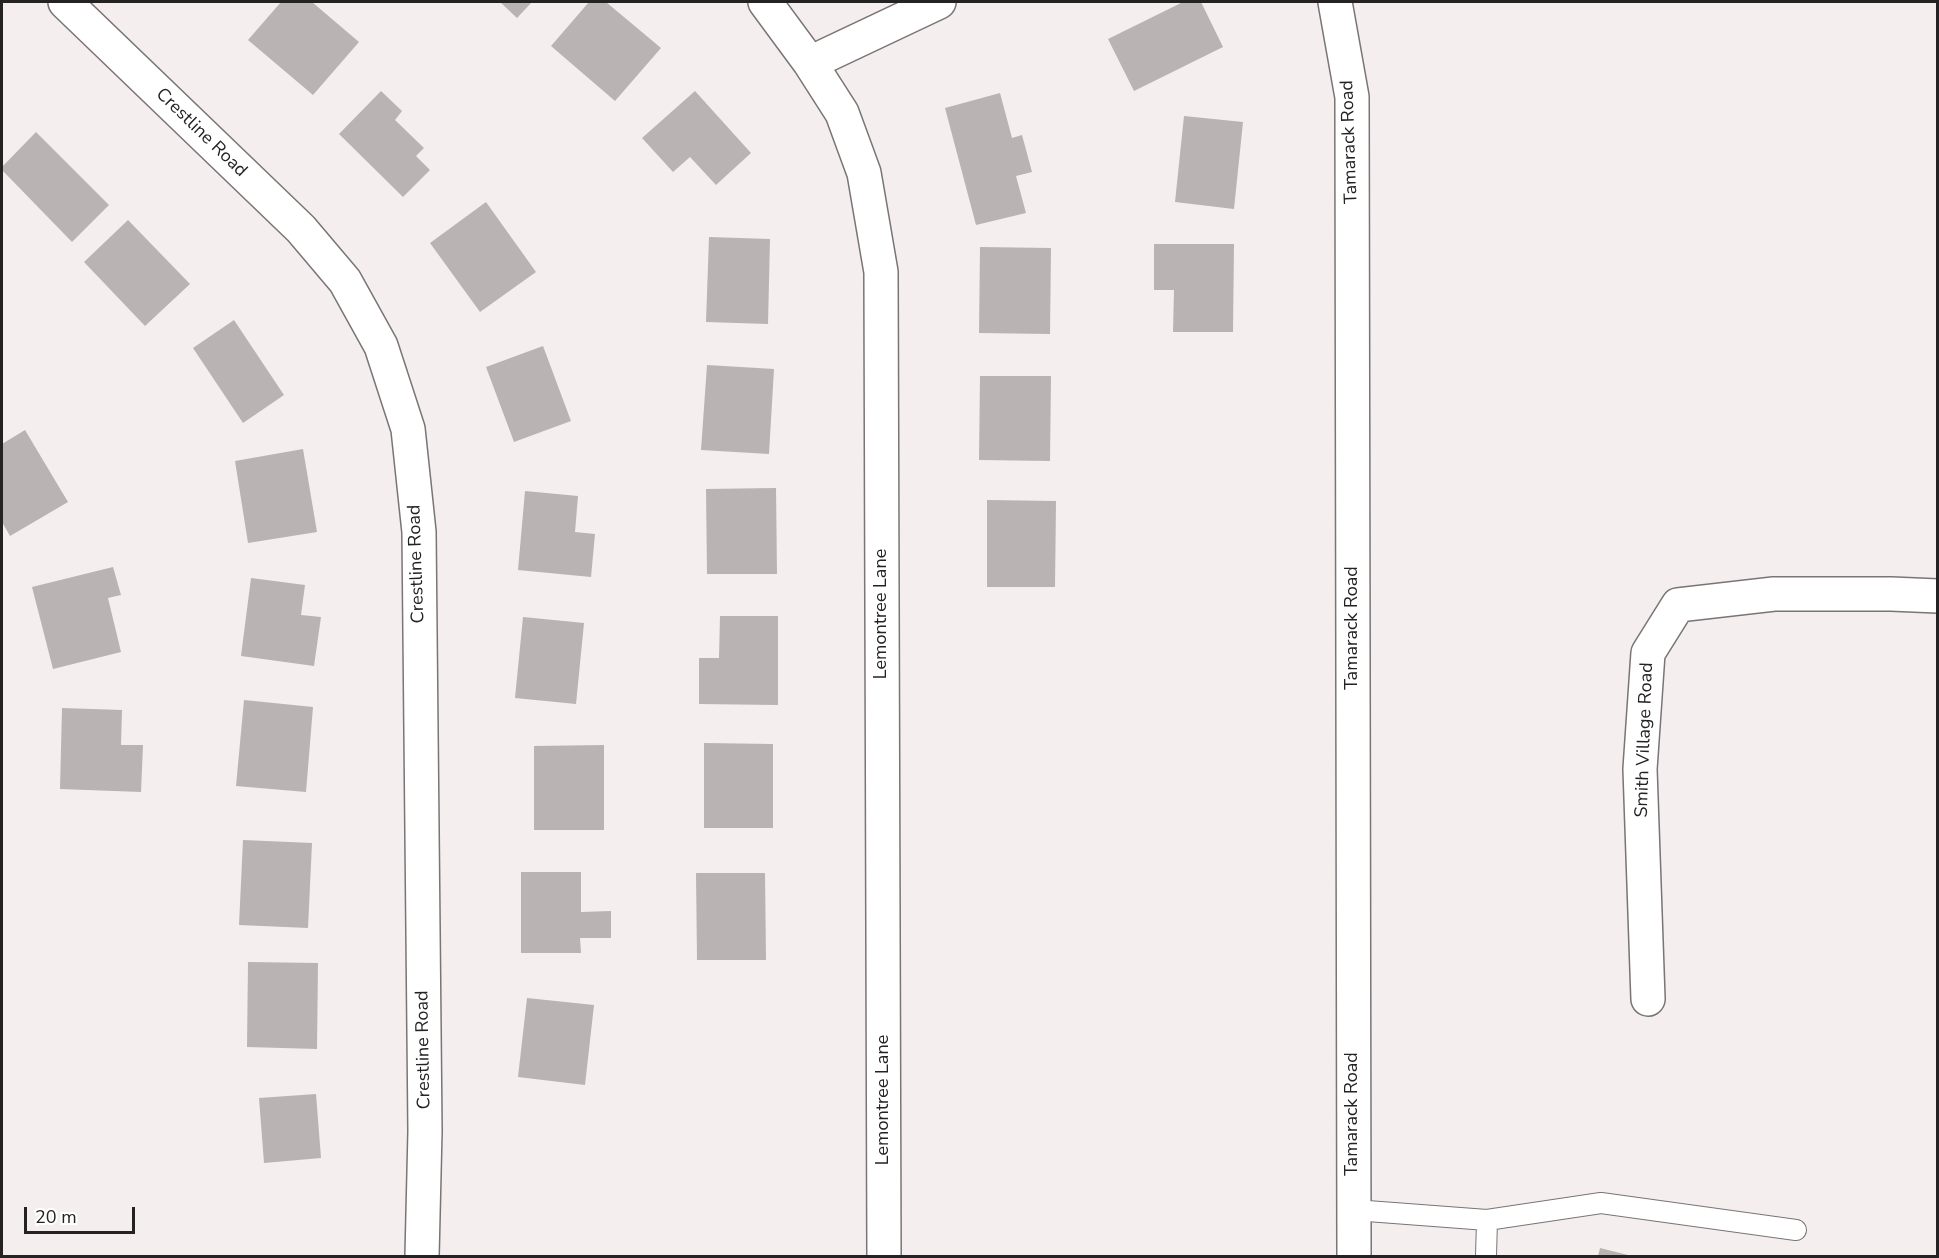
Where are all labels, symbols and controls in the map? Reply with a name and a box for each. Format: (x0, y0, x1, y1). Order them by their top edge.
street label: Tamarack Road (1337, 80, 1363, 204)
street label: Crestline Road (151, 84, 251, 182)
street label: Crestline Road (404, 504, 430, 624)
street label: Lemontree Lane (871, 549, 893, 679)
street label: Tamarack Road (1342, 566, 1364, 690)
street label: Smith Village Road (1631, 662, 1659, 818)
street label: Crestline Road (412, 990, 436, 1110)
street label: Lemontree Lane (873, 1035, 895, 1165)
street label: Tamarack Road (1342, 1052, 1364, 1176)
scale bar (27, 1195, 138, 1233)
text: 20 m (35, 1205, 77, 1229)

